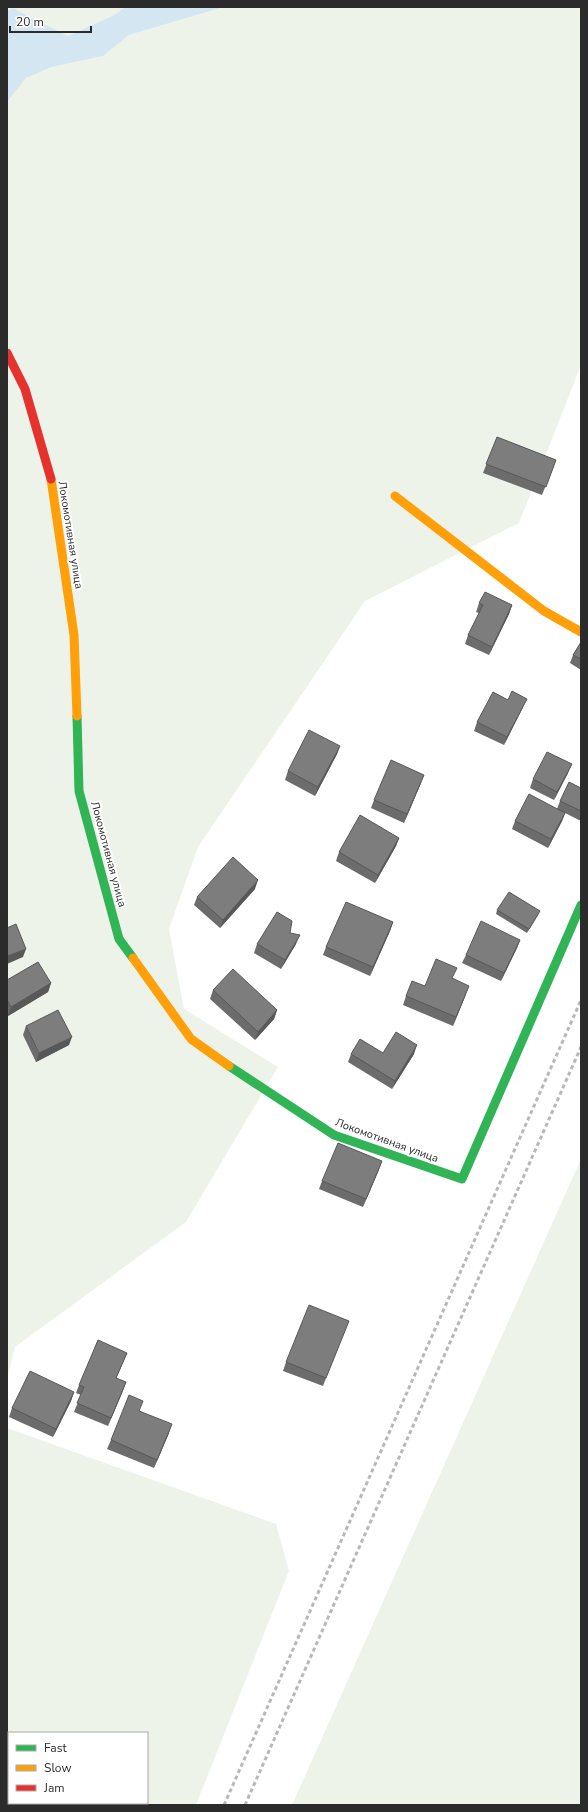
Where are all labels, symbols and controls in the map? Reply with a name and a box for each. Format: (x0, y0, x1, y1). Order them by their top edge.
scale bar (10, 8, 91, 34)
text: 20 m (16, 14, 44, 30)
street label: Локомотивная улица (55, 480, 86, 590)
street label: Локомотивная улица (87, 800, 130, 909)
street label: Локомотивная улица (333, 1115, 441, 1166)
legend (8, 1732, 148, 1804)
text: Fast (44, 1740, 67, 1756)
text: Slow (44, 1760, 72, 1776)
text: Jam (43, 1780, 65, 1796)

